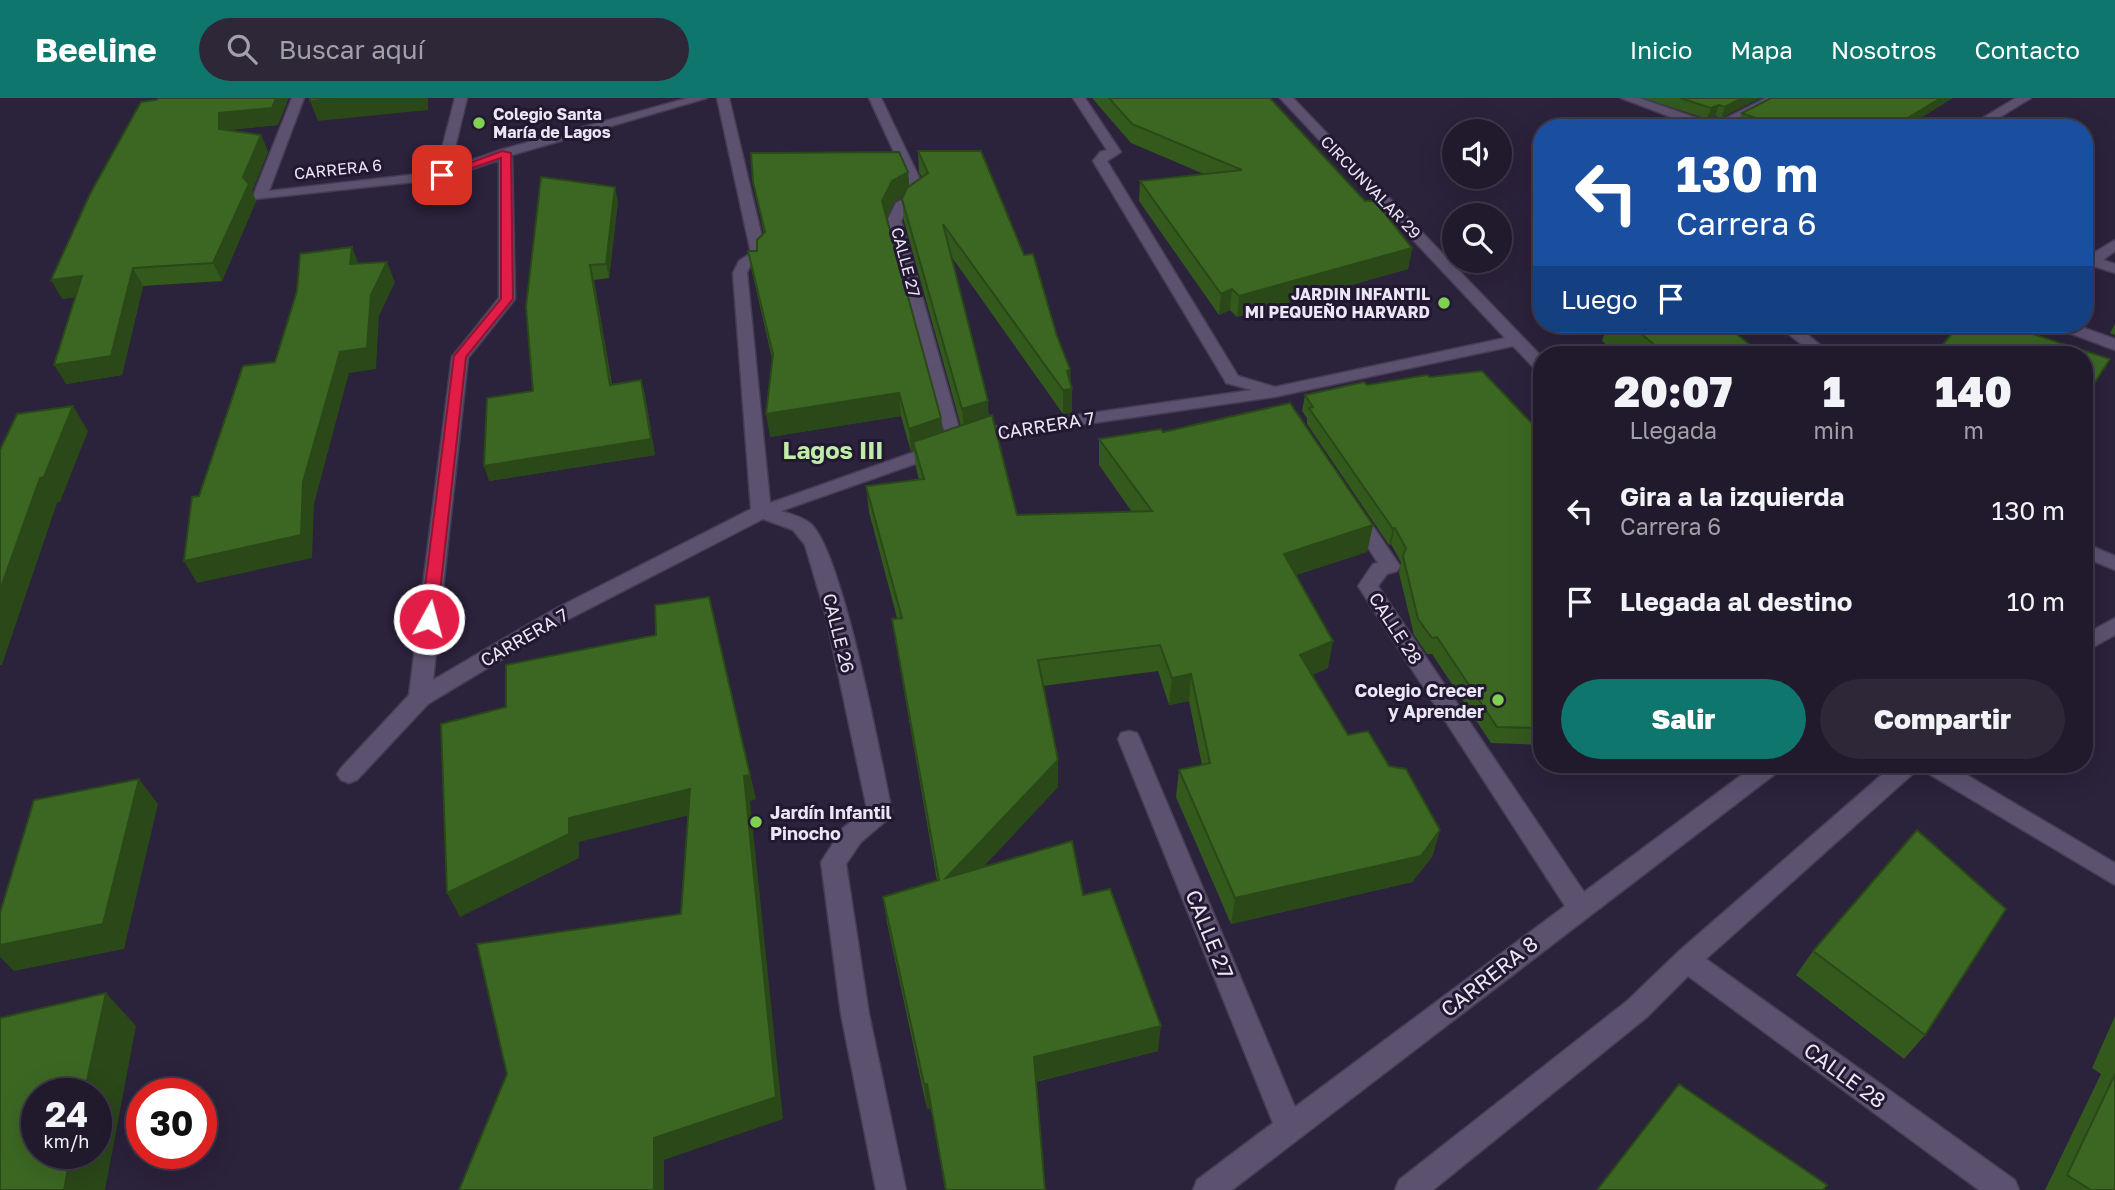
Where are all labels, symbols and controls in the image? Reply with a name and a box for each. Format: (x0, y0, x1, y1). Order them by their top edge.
search box (199, 18, 689, 81)
text: Beeline (35, 30, 157, 69)
icon: search (223, 30, 261, 68)
text: Buscar aquí (279, 34, 425, 65)
text: Inicio (1630, 35, 1692, 64)
text: Mapa (1730, 35, 1793, 64)
text: Nosotros (1831, 35, 1937, 64)
text: Contacto (1975, 35, 2080, 64)
place label: Colegio Santa María de Lagos (493, 104, 611, 142)
marker: Colegio Santa María de Lagos (471, 115, 487, 131)
map controls (1442, 119, 1512, 273)
button: sound (1442, 119, 1512, 189)
street label: CIRCUNVALAR 29 (1317, 131, 1425, 243)
text: 130 m (1676, 144, 1818, 203)
pin (412, 145, 472, 205)
icon: left (1561, 147, 1652, 238)
street label: CARRERA 6 (293, 154, 383, 184)
icon: arrive (423, 156, 461, 194)
button: search (1442, 203, 1512, 273)
text: Carrera 6 (1676, 204, 1817, 242)
street label: CALLE 27 (887, 225, 925, 299)
icon: arrive (1652, 280, 1690, 318)
place label: JARDIN INFANTIL MI PEQUEÑO HARVARD (1245, 284, 1430, 322)
text: Luego (1561, 284, 1638, 315)
marker: JARDIN INFANTIL MI PEQUEÑO HARVARD (1436, 295, 1452, 311)
text: 20:07 (1614, 366, 1732, 416)
text: 1 (1823, 366, 1845, 416)
text: 140 (1935, 366, 2012, 416)
street label: CARRERA 7 (996, 406, 1096, 444)
text: Llegada (1629, 416, 1717, 444)
text: min (1814, 416, 1854, 444)
text: m (1963, 416, 1984, 444)
district label: Lagos III (783, 435, 883, 464)
text: Gira a la izquierda (1620, 481, 1844, 512)
icon: left (1561, 492, 1599, 530)
text: 130 m (1992, 495, 2065, 526)
text: Carrera 6 (1620, 512, 1721, 540)
position arrow (392, 582, 466, 656)
icon: arrive (1561, 583, 1599, 621)
text: Llegada al destino (1620, 586, 1852, 617)
text: 10 m (2007, 586, 2065, 617)
street label: CALLE 28 (1365, 588, 1427, 668)
street label: CALLE 26 (818, 591, 860, 675)
street label: CARRERA 7 (476, 603, 572, 671)
place label: Colegio Crecer y Aprender (1354, 679, 1484, 722)
button: Salir (1561, 679, 1806, 759)
button: Compartir (1820, 679, 2065, 759)
marker: Colegio Crecer y Aprender (1490, 692, 1506, 708)
place label: Jardín Infantil Pinocho (770, 801, 892, 844)
marker: Jardín Infantil Pinocho (748, 814, 764, 830)
street label: CALLE 27 (1180, 886, 1240, 982)
street label: CARRERA 8 (1435, 930, 1543, 1022)
street label: CALLE 28 (1799, 1037, 1891, 1113)
speed limit sign: 30 (126, 1078, 217, 1169)
text: 24 (45, 1093, 88, 1135)
text: km/h (44, 1130, 89, 1152)

